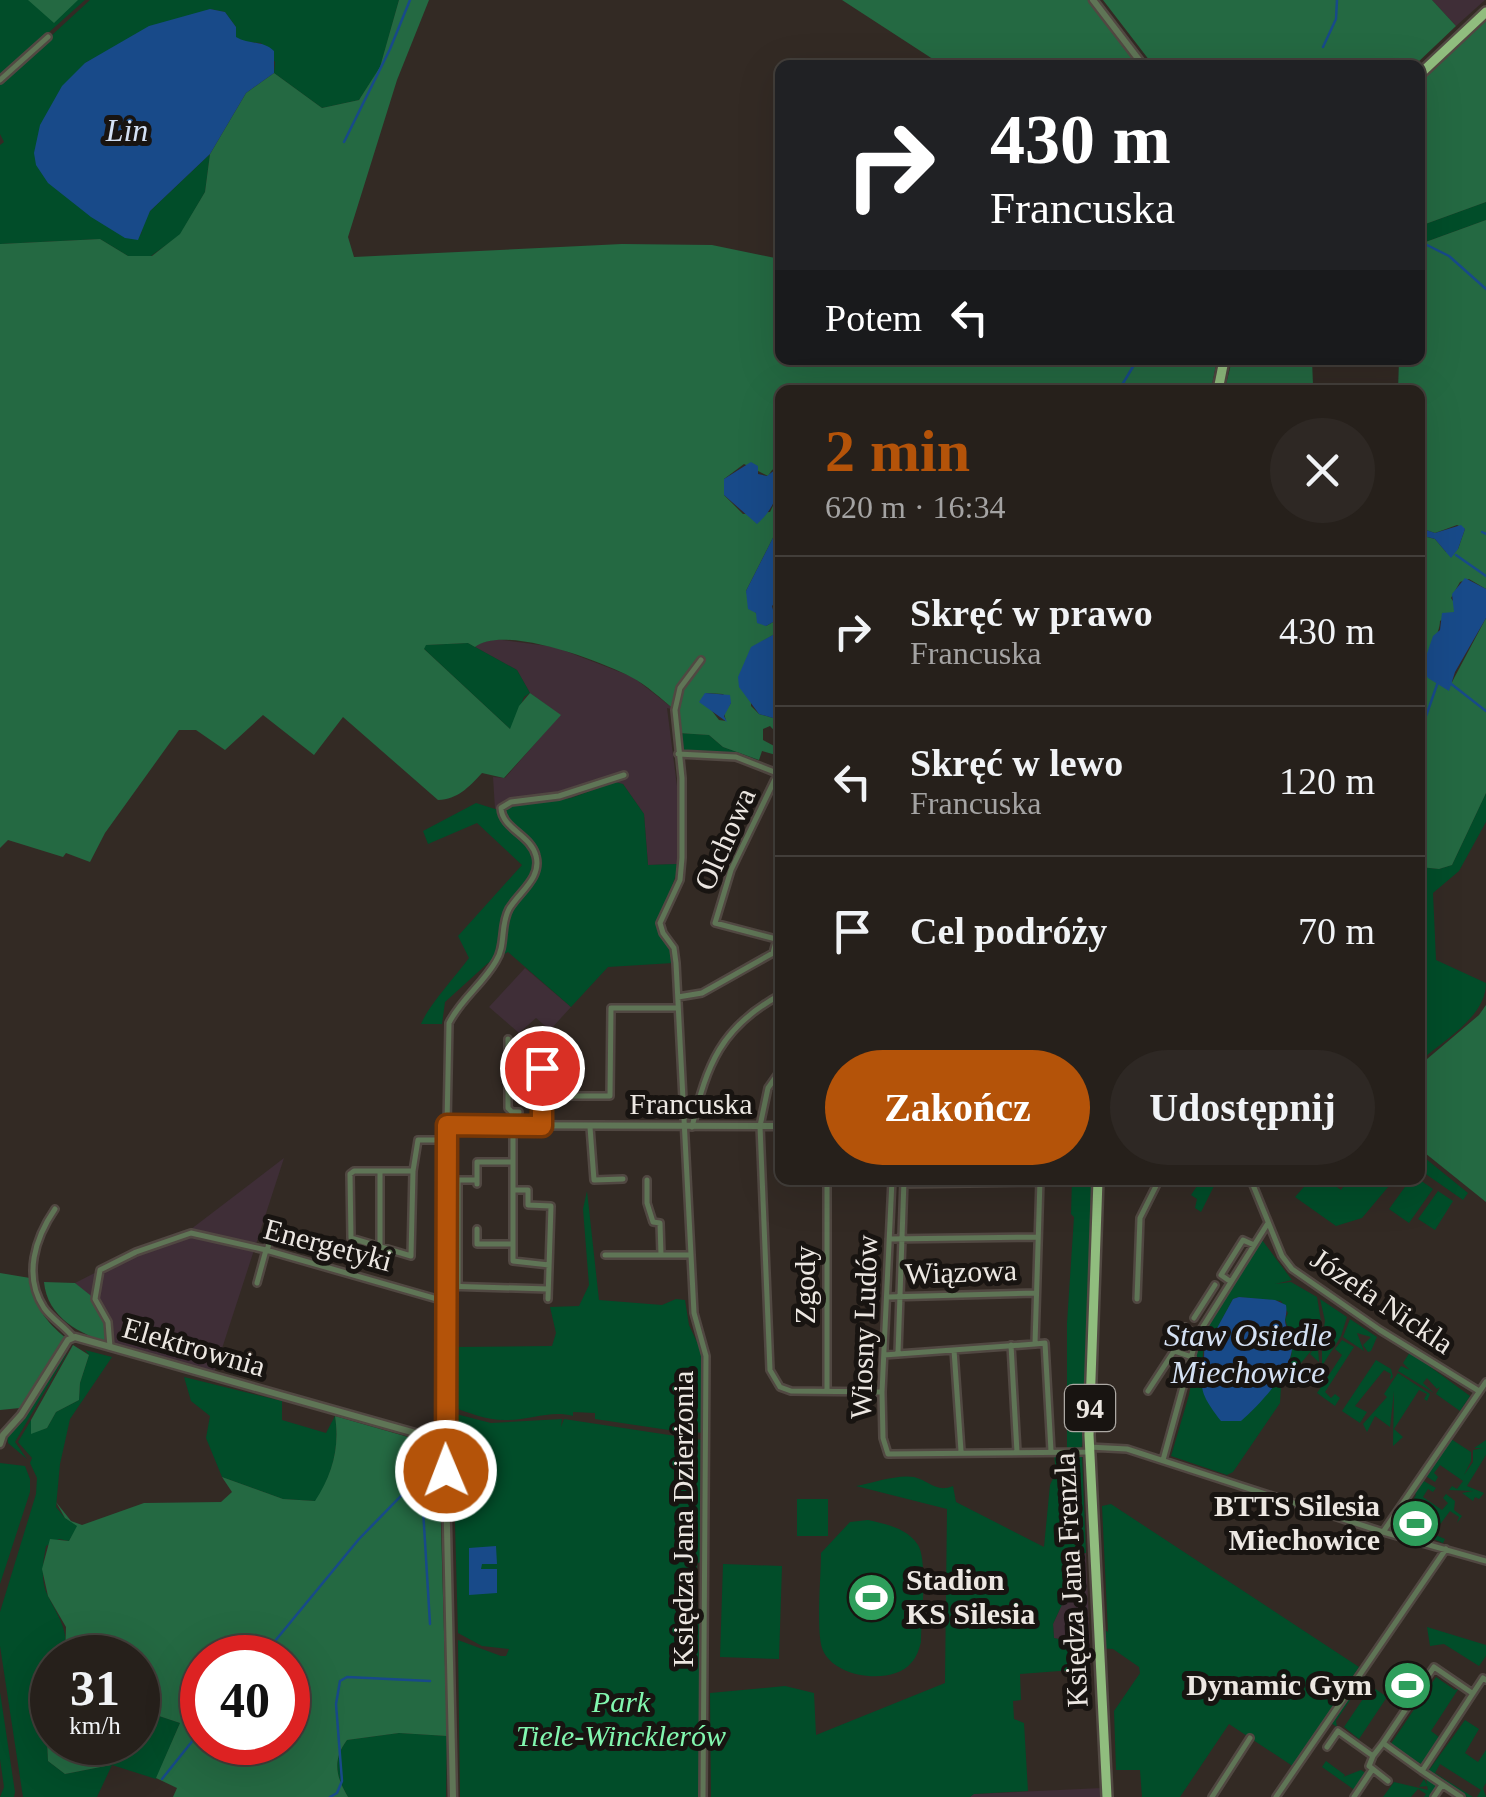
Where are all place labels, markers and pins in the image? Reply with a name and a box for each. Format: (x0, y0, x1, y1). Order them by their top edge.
pin (500, 1026, 585, 1111)
place label: BTTS Silesia Miechowice (1214, 1489, 1380, 1556)
sports icon: BTTS Silesia Miechowice (1389, 1497, 1441, 1549)
place label: Stadion KS Silesia (906, 1563, 1035, 1630)
sports icon: Stadion KS Silesia (845, 1571, 897, 1623)
sports icon: Dynamic Gym (1381, 1659, 1433, 1711)
place label: Dynamic Gym (1186, 1668, 1372, 1701)

